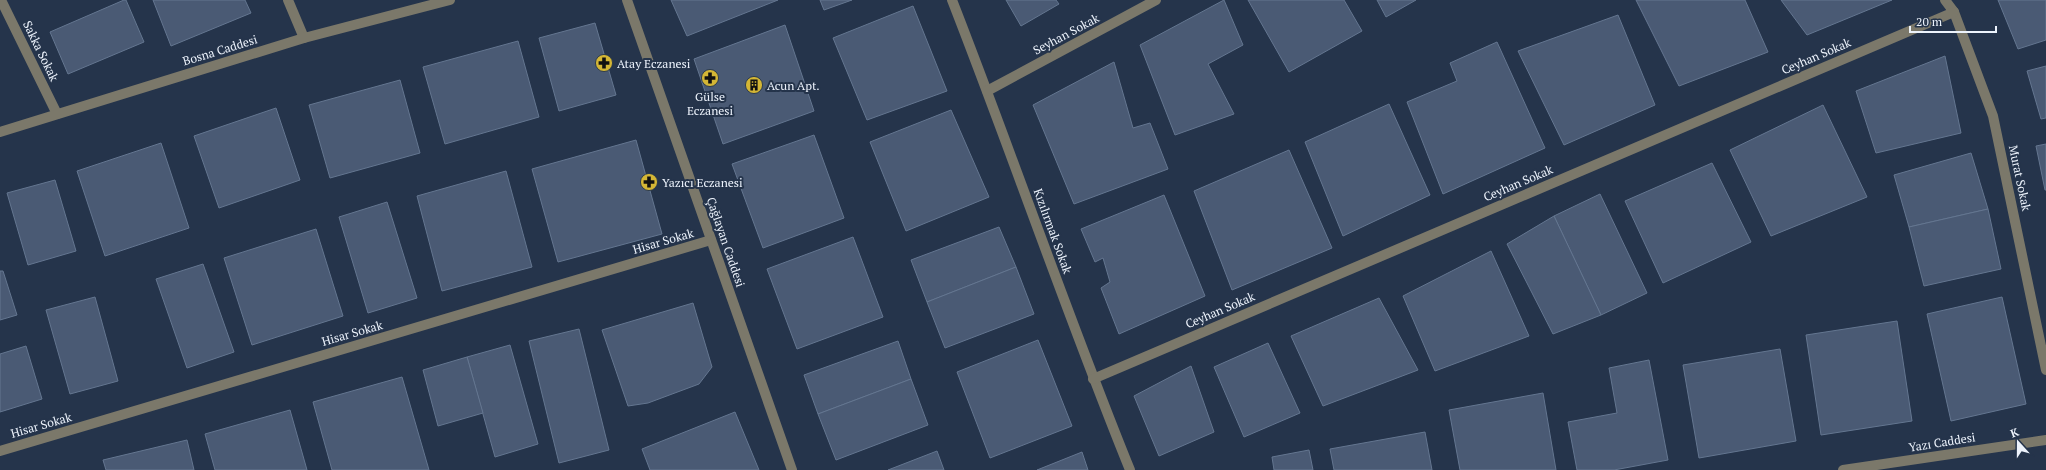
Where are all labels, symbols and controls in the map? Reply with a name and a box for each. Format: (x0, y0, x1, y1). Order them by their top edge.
scale bar (1910, 8, 1996, 34)
street label: Seyhan Sokak (1030, 10, 1102, 58)
text: 20 m (1916, 14, 1943, 29)
street label: Sakka Sokak (20, 18, 62, 84)
street label: Bosna Caddesi (181, 31, 260, 68)
street label: Ceyhan Sokak (1779, 34, 1854, 77)
pharmacy icon: Atay Eczanesi (594, 53, 614, 73)
place label: Atay Eczanesi (617, 56, 691, 71)
pharmacy icon: Gülse Eczanesi (700, 68, 720, 88)
building icon: Acun Apt. (744, 75, 764, 95)
place label: Acun Apt. (767, 78, 820, 93)
place label: Gülse Eczanesi (687, 89, 734, 118)
street label: Murat Sokak (2006, 144, 2034, 213)
street label: Ceyhan Sokak (1481, 161, 1556, 204)
pharmacy icon: Yazıcı Eczanesi (639, 172, 659, 192)
place label: Yazıcı Eczanesi (662, 175, 743, 190)
street label: Kızılırmak Sokak (1031, 186, 1076, 276)
street label: Çağlayan Caddesi (704, 195, 749, 289)
street label: Hisar Sokak (631, 225, 696, 257)
street label: Ceyhan Sokak (1183, 288, 1258, 331)
street label: Hisar Sokak (320, 317, 385, 349)
street label: Hisar Sokak (9, 409, 74, 441)
north arrow (1998, 422, 2038, 462)
text: K (2008, 425, 2021, 441)
street label: Yazı Caddesi (1908, 429, 1977, 455)

